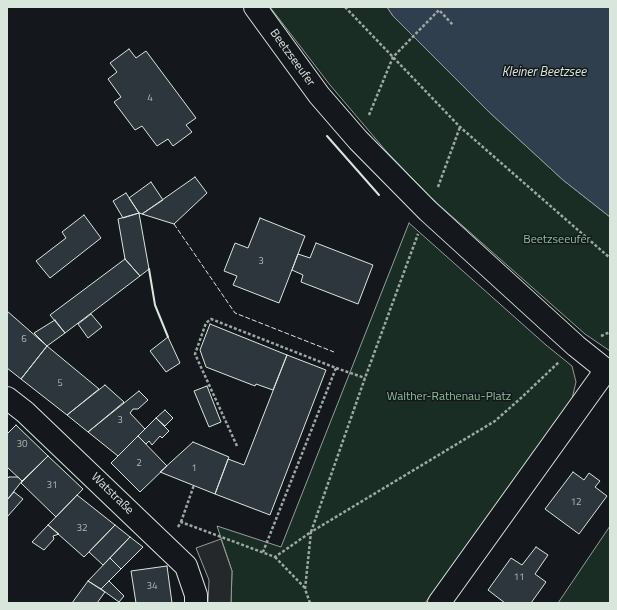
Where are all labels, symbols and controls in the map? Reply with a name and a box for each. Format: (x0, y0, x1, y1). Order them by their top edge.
street label: Beetzseeufer (266, 27, 318, 89)
water label: Kleiner Beetzsee (502, 65, 586, 81)
house number: 4 (147, 93, 153, 105)
park label: Beetzseeufer (523, 233, 591, 247)
house number: 3 (258, 256, 264, 268)
house number: 6 (21, 334, 27, 346)
house number: 5 (57, 378, 63, 390)
park label: Walther-Rathenau-Platz (387, 390, 511, 404)
house number: 3 (117, 415, 123, 427)
house number: 30 (16, 439, 28, 451)
house number: 2 (136, 458, 142, 470)
house number: 1 (191, 463, 197, 475)
street label: Watstraße (88, 470, 136, 518)
house number: 31 (46, 480, 58, 492)
house number: 12 (570, 497, 582, 509)
house number: 32 (76, 523, 88, 535)
house number: 11 (513, 572, 525, 584)
house number: 34 (146, 581, 158, 593)

